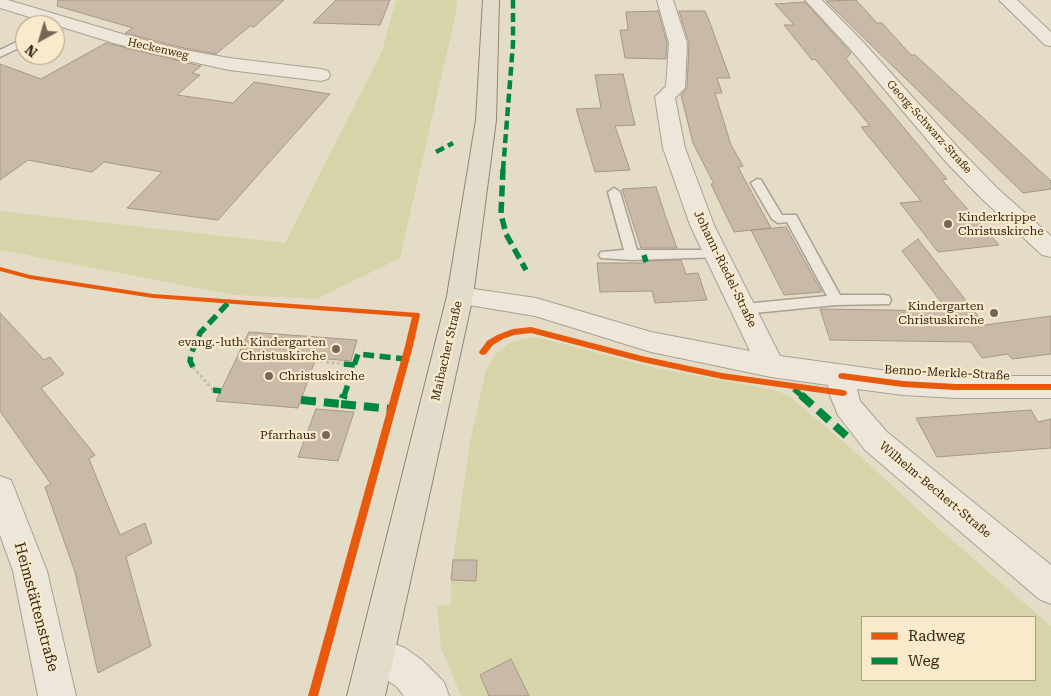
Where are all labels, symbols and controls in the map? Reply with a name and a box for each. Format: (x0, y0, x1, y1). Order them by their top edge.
north arrow (15, 15, 65, 65)
street label: Heckenweg (126, 36, 190, 62)
text: N (22, 41, 40, 60)
street label: Georg-Schwarz-Straße (884, 78, 974, 176)
street label: Johann-Riedel-Straße (690, 208, 760, 330)
place label: Kinderkrippe Christuskirche (958, 210, 1044, 238)
marker: Kinderkrippe Christuskirche (942, 218, 954, 230)
place label: Kindergarten Christuskirche (898, 299, 984, 327)
street label: Maibacher Straße (429, 300, 465, 402)
marker: Kindergarten Christuskirche (988, 307, 1000, 319)
place label: evang.-luth. Kindergarten Christuskirche (178, 335, 326, 363)
marker: evang.-luth. Kindergarten Christuskirche (330, 343, 342, 355)
street label: Benno-Merkle-Straße (884, 363, 1010, 383)
place label: Christuskirche (279, 369, 365, 383)
marker: Christuskirche (263, 370, 275, 382)
place label: Pfarrhaus (260, 428, 316, 442)
marker: Pfarrhaus (320, 429, 332, 441)
street label: Wilhelm-Bechert-Straße (876, 439, 994, 541)
street label: Heimstättenstraße (10, 540, 62, 674)
legend (861, 616, 1036, 681)
text: Radweg (908, 627, 965, 645)
text: Weg (908, 652, 939, 670)

